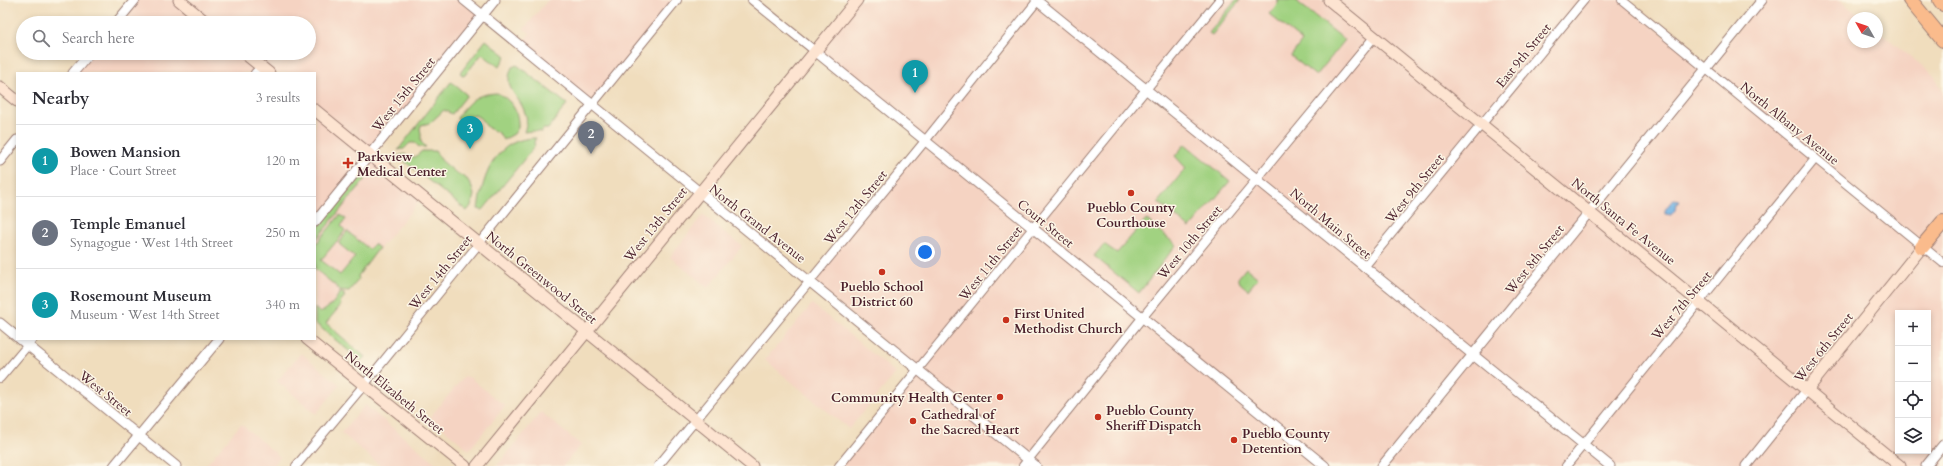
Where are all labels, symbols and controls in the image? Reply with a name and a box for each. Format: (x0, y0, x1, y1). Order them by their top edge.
north arrow (1847, 12, 1883, 48)
search box (16, 16, 316, 60)
street label: East 9th Street (1492, 20, 1555, 92)
icon: search (30, 27, 52, 49)
text: Search here (62, 28, 135, 48)
street label: West 15th Street (367, 53, 440, 137)
pin: 1 (902, 60, 928, 93)
street label: North Albany Avenue (1736, 78, 1843, 169)
text: Nearby (32, 87, 89, 110)
text: 3 results (256, 89, 300, 107)
pin: 3 (457, 116, 483, 149)
pin: 2 (578, 121, 604, 154)
text: Bowen Mansion (70, 142, 181, 162)
place label: Parkview Medical Center (357, 148, 447, 181)
street label: West 9th Street (1380, 150, 1448, 228)
text: 1 (42, 152, 48, 170)
text: 120 m (266, 152, 300, 170)
marker: Parkview Medical Center (342, 157, 354, 169)
text: Place · Court Street (70, 162, 176, 180)
street label: West 12th Street (819, 166, 892, 250)
street label: North Santa Fe Avenue (1567, 174, 1679, 270)
street label: North Grand Avenue (705, 180, 810, 267)
street label: West 13th Street (619, 183, 692, 267)
street label: North Main Street (1286, 184, 1375, 263)
marker: Pueblo County Courthouse (1126, 188, 1136, 198)
street label: Court Street (1013, 195, 1077, 252)
place label: Pueblo County Courthouse (1087, 199, 1176, 232)
street label: West 10th Street (1153, 202, 1226, 284)
text: Temple Emanuel (70, 214, 186, 234)
street label: West 8th Street (1500, 221, 1568, 299)
street label: West 11th Street (954, 222, 1027, 306)
text: 2 (42, 224, 48, 242)
text: 250 m (266, 224, 300, 242)
street label: North Greenwood Street (482, 227, 601, 328)
street label: West 14th Street (404, 231, 477, 315)
text: Synagogue · West 14th Street (70, 234, 233, 252)
your location (915, 242, 935, 262)
marker: Pueblo School District 60 (877, 267, 887, 277)
street label: West 7th Street (1647, 267, 1716, 345)
place label: Pueblo School District 60 (840, 278, 924, 311)
text: Rosemount Museum (70, 286, 212, 306)
text: 3 (42, 296, 48, 314)
text: 340 m (266, 296, 300, 314)
place label: First United Methodist Church (1014, 305, 1123, 338)
text: Museum · West 14th Street (70, 306, 220, 324)
street label: West 6th Street (1789, 309, 1857, 387)
map controls (1895, 310, 1931, 454)
button: + (1895, 310, 1931, 346)
marker: First United Methodist Church (1001, 315, 1011, 325)
button: − (1895, 346, 1931, 382)
street label: North Elizabeth Street (341, 347, 448, 438)
street label: West Street (74, 366, 136, 421)
button: locate (1895, 382, 1931, 418)
place label: Community Health Center (831, 389, 993, 407)
marker: Community Health Center (995, 392, 1005, 402)
place label: Pueblo County Sheriff Dispatch (1106, 402, 1201, 435)
place label: Cathedral of the Sacred Heart (921, 406, 1019, 439)
marker: Pueblo County Sheriff Dispatch (1093, 412, 1103, 422)
marker: Cathedral of the Sacred Heart (908, 416, 918, 426)
button: layers (1895, 418, 1931, 454)
place label: Pueblo County Detention (1242, 425, 1331, 458)
marker: Pueblo County Detention (1229, 435, 1239, 445)

